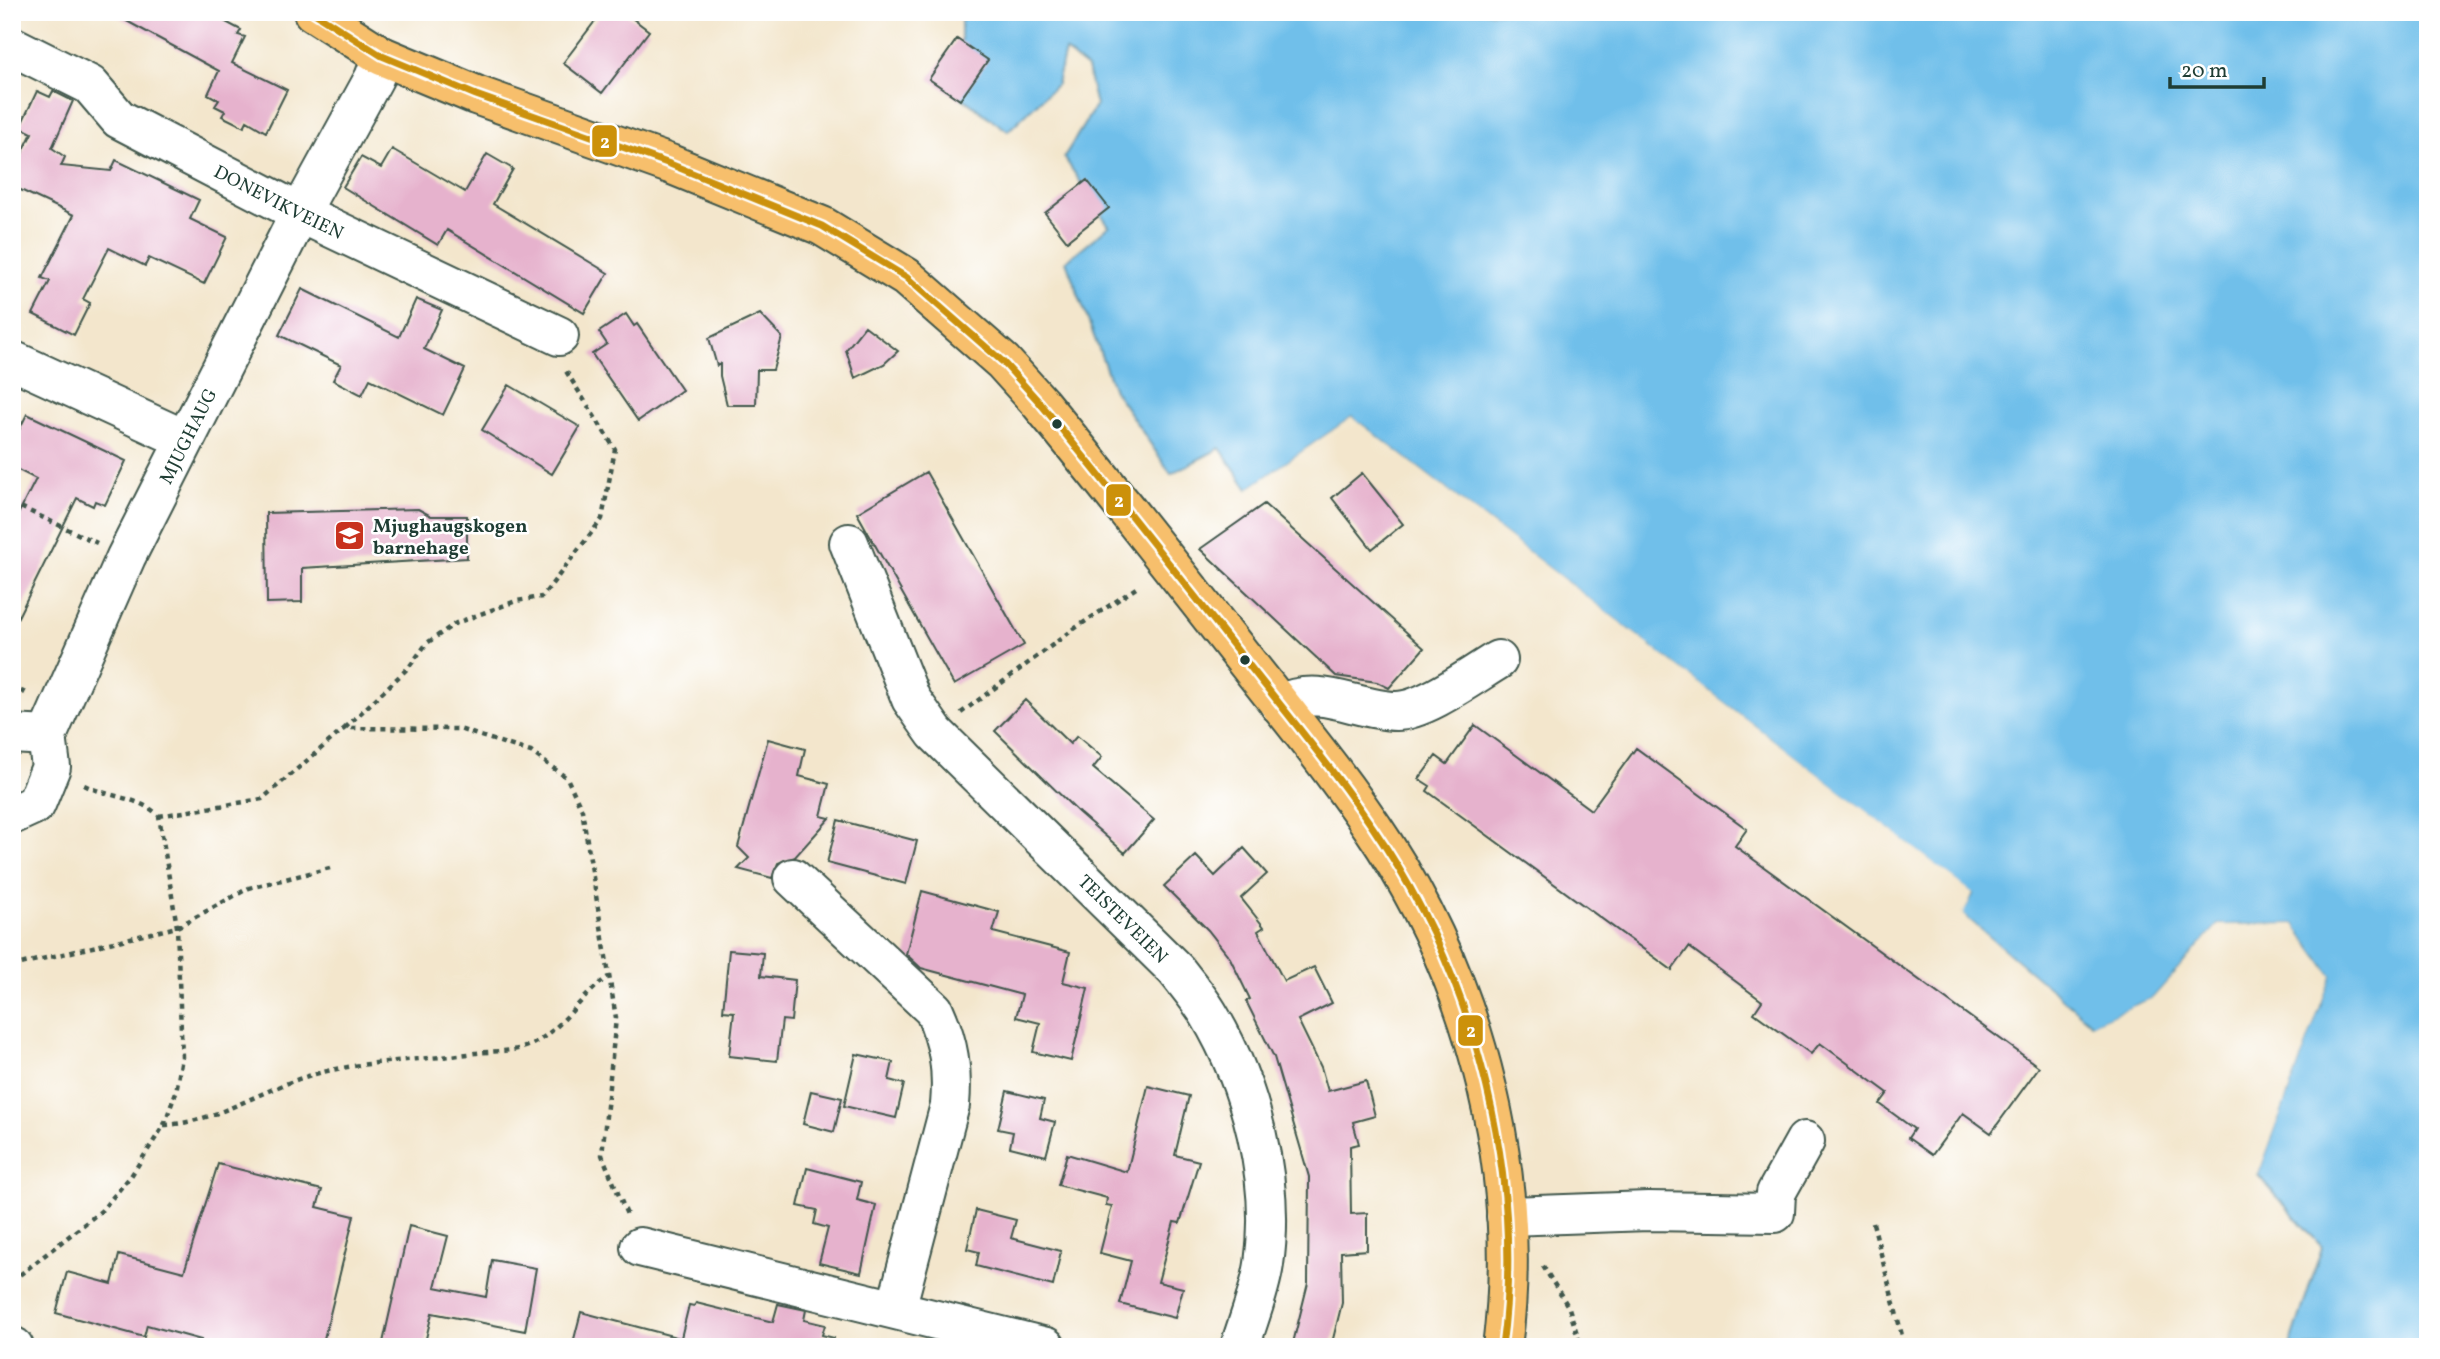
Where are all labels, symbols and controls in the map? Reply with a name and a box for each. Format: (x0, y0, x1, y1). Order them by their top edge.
scale bar (2170, 46, 2265, 90)
text: 20 m (2181, 57, 2227, 86)
line badge: 2 (591, 124, 618, 158)
text: 2 (600, 130, 610, 156)
street label: DONEVIKVEIEN (209, 159, 347, 247)
street label: MJUGHAUG (154, 384, 224, 489)
unlabelled marker (1050, 417, 1064, 431)
line badge: 2 (1105, 483, 1132, 517)
text: 2 (1114, 489, 1124, 515)
place label: Mjughaugskogen barnehage (373, 514, 528, 562)
school or university icon: Mjughaugskogen barnehage (333, 519, 367, 553)
unlabelled marker (1238, 653, 1252, 667)
street label: TEISTEVEIEN (1071, 870, 1173, 970)
line badge: 2 (1457, 1014, 1484, 1047)
text: 2 (1466, 1019, 1476, 1045)

